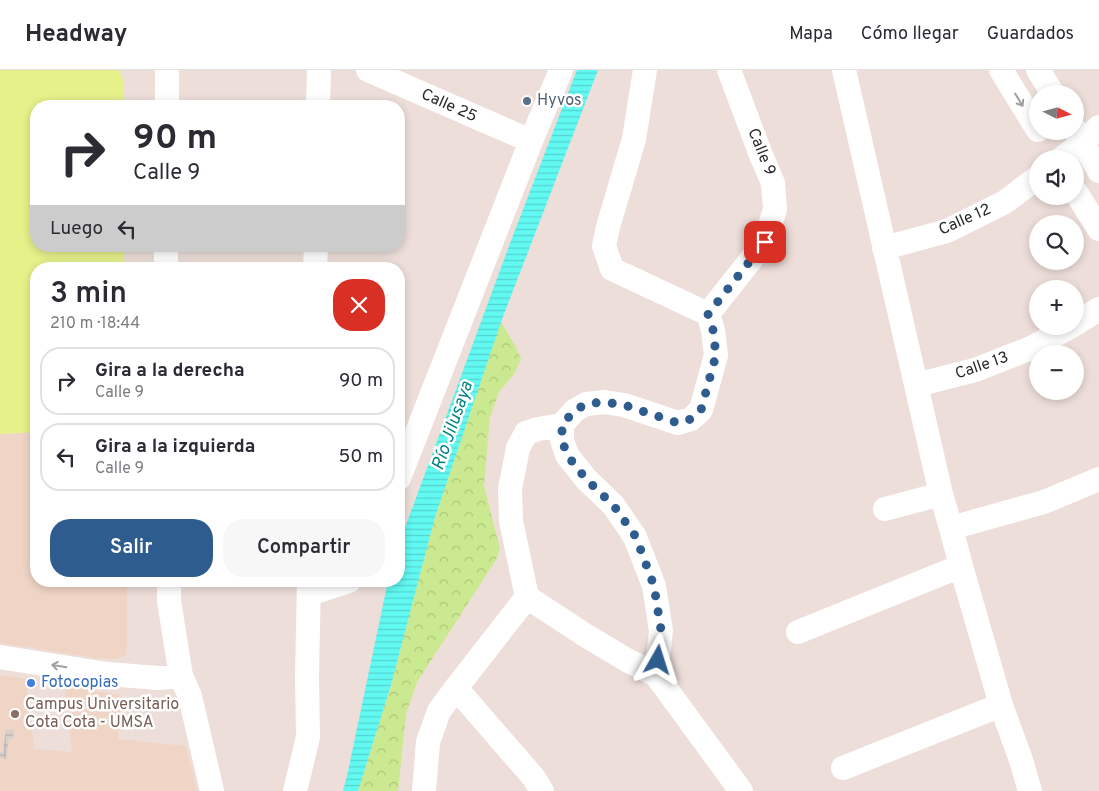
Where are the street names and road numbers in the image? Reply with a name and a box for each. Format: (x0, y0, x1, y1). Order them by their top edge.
street label: Calle 25 (418, 85, 480, 127)
street label: Calle 9 (743, 126, 779, 178)
street label: Calle 12 (936, 200, 994, 240)
street label: Calle 13 (953, 348, 1011, 384)

